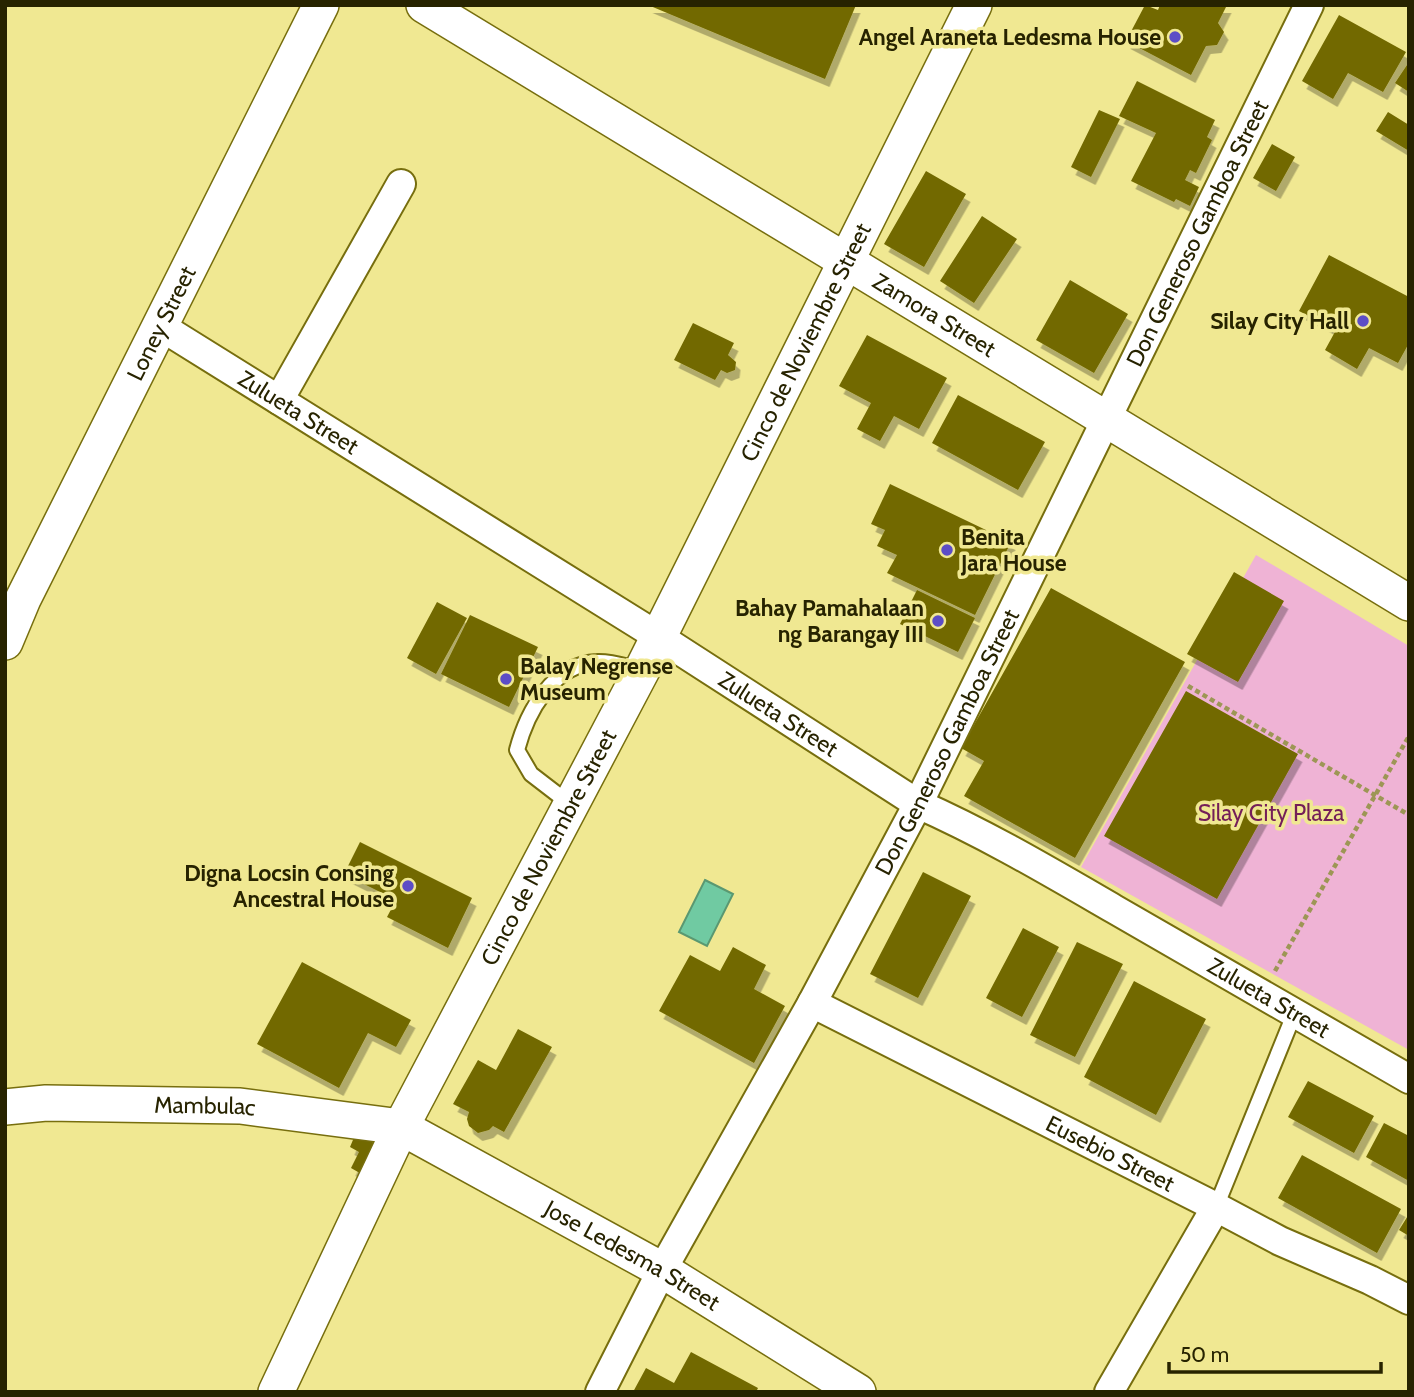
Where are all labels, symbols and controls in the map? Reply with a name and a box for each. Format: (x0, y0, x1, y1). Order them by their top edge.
place label: Angel Araneta Ledesma House (859, 23, 1161, 51)
marker: Angel Araneta Ledesma House (1167, 29, 1183, 45)
street label: Don Generoso Gamboa Street (1120, 95, 1275, 371)
street label: Cinco de Noviembre Street (734, 218, 877, 466)
street label: Loney Street (121, 261, 202, 385)
street label: Zamora Street (868, 267, 1001, 363)
place label: Silay City Hall (1210, 307, 1349, 335)
marker: Silay City Hall (1355, 313, 1371, 329)
street label: Zulueta Street (233, 364, 364, 460)
place label: Benita Jara House (960, 523, 1067, 577)
marker: Benita Jara House (939, 542, 955, 558)
place label: Bahay Pamahalaan ng Barangay III (735, 594, 924, 648)
street label: Don Generoso Gamboa Street (869, 604, 1025, 880)
marker: Bahay Pamahalaan ng Barangay III (930, 613, 946, 629)
place label: Balay Negrense Museum (520, 652, 673, 706)
street label: Zulueta Street (713, 665, 843, 763)
marker: Balay Negrense Museum (498, 671, 514, 687)
street label: Cinco de Noviembre Street (475, 724, 622, 970)
park label: Silay City Plaza (1198, 799, 1344, 827)
place label: Digna Locsin Consing Ancestral House (184, 859, 394, 913)
marker: Digna Locsin Consing Ancestral House (400, 878, 416, 894)
street label: Zulueta Street (1203, 951, 1335, 1044)
street label: Mambulac (154, 1091, 257, 1122)
street label: Eusebio Street (1041, 1109, 1179, 1198)
street label: Jose Ledesma Street (539, 1194, 725, 1317)
scale bar (1169, 1330, 1381, 1374)
text: 50 m (1180, 1342, 1229, 1367)

